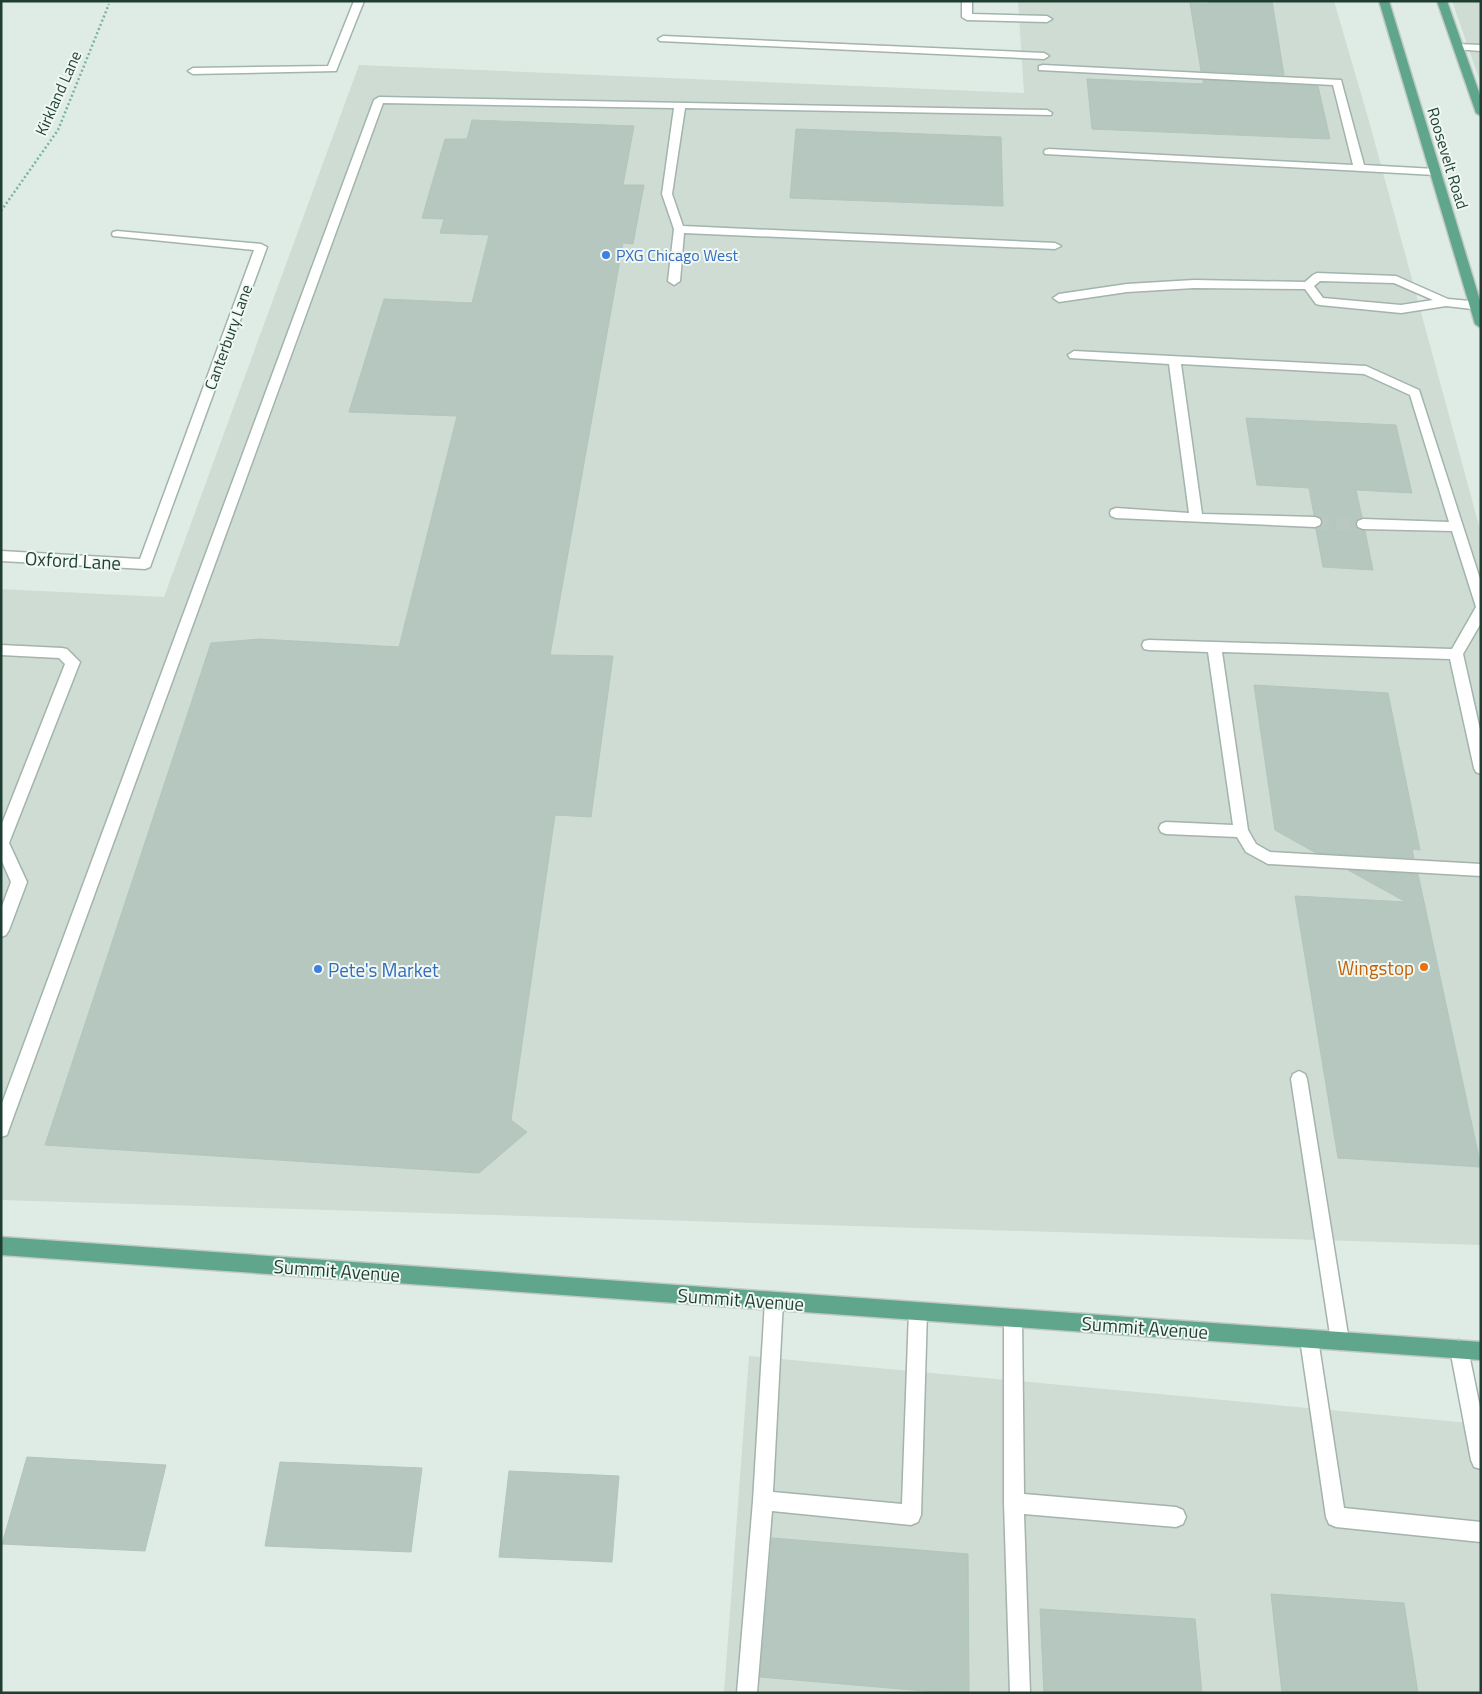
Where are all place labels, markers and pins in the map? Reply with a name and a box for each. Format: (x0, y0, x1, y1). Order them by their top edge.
place label: PXG Chicago West (616, 243, 739, 267)
marker: PXG Chicago West (600, 249, 612, 261)
place label: Wingstop (1337, 953, 1414, 982)
place label: Pete's Market (328, 955, 439, 984)
marker: Wingstop (1418, 961, 1430, 973)
marker: Pete's Market (312, 963, 324, 975)

